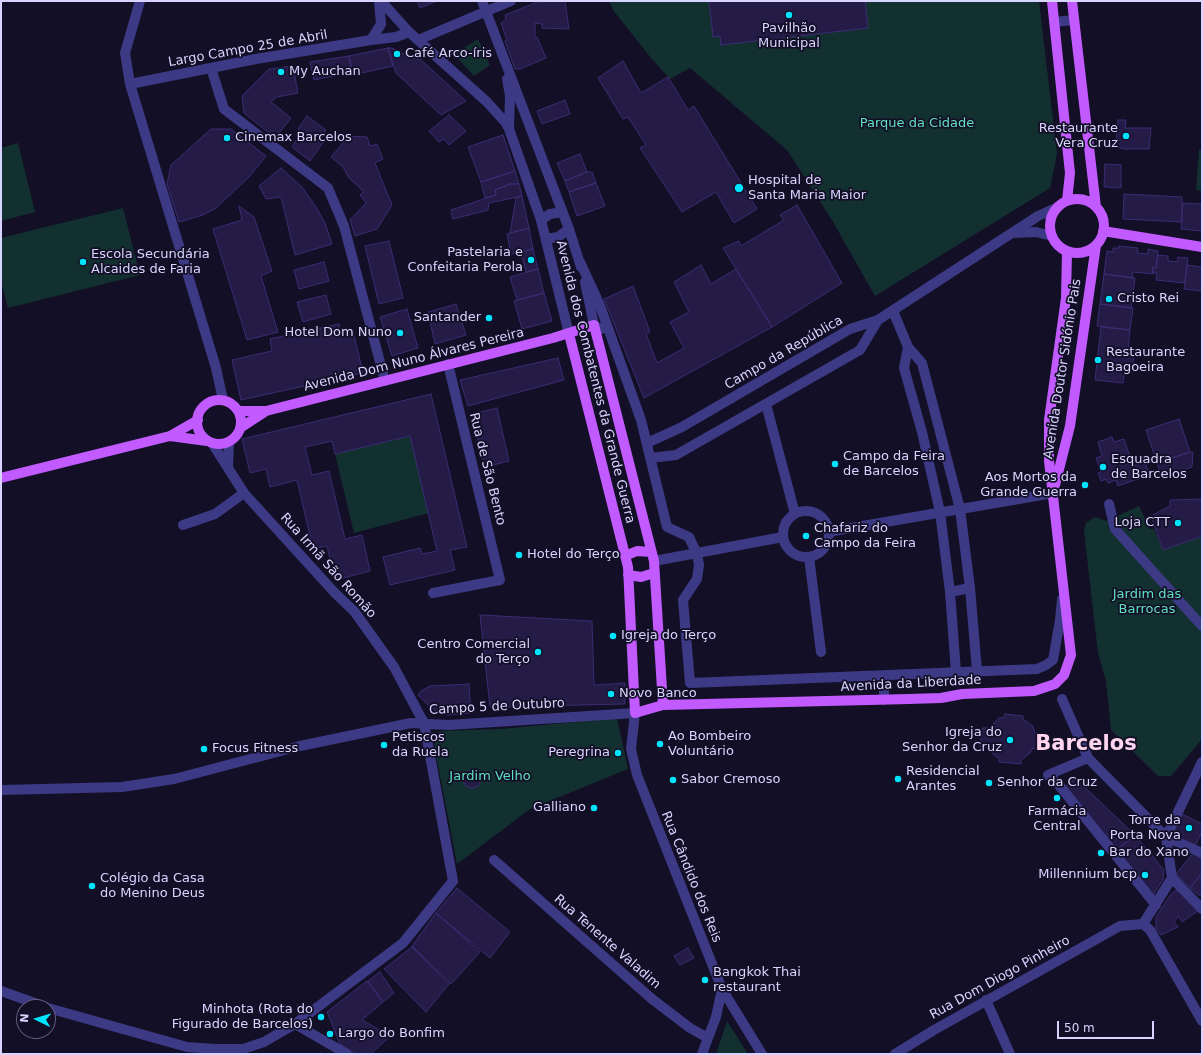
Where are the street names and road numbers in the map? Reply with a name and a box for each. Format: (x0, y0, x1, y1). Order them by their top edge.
street label: Largo Campo 25 de Abril (167, 27, 329, 71)
street label: Avenida dos Combatentes da Grande Guerra (552, 239, 638, 525)
street label: Avenida Doutor Sidónio Pais (1041, 278, 1085, 460)
street label: Campo da República (722, 313, 846, 393)
street label: Avenida Dom Nuno Álvares Pereira (302, 325, 526, 395)
street label: Rua de São Bento (465, 411, 509, 527)
street label: Rua Irmã São Romão (277, 510, 379, 622)
street label: Avenida da Liberdade (840, 673, 982, 695)
street label: Campo 5 de Outubro (429, 696, 565, 718)
street label: Rua Cândido dos Reis (658, 809, 724, 945)
street label: Rua Tenente Valadim (550, 891, 664, 993)
street label: Rua Dom Diogo Pinheiro (927, 933, 1073, 1023)

